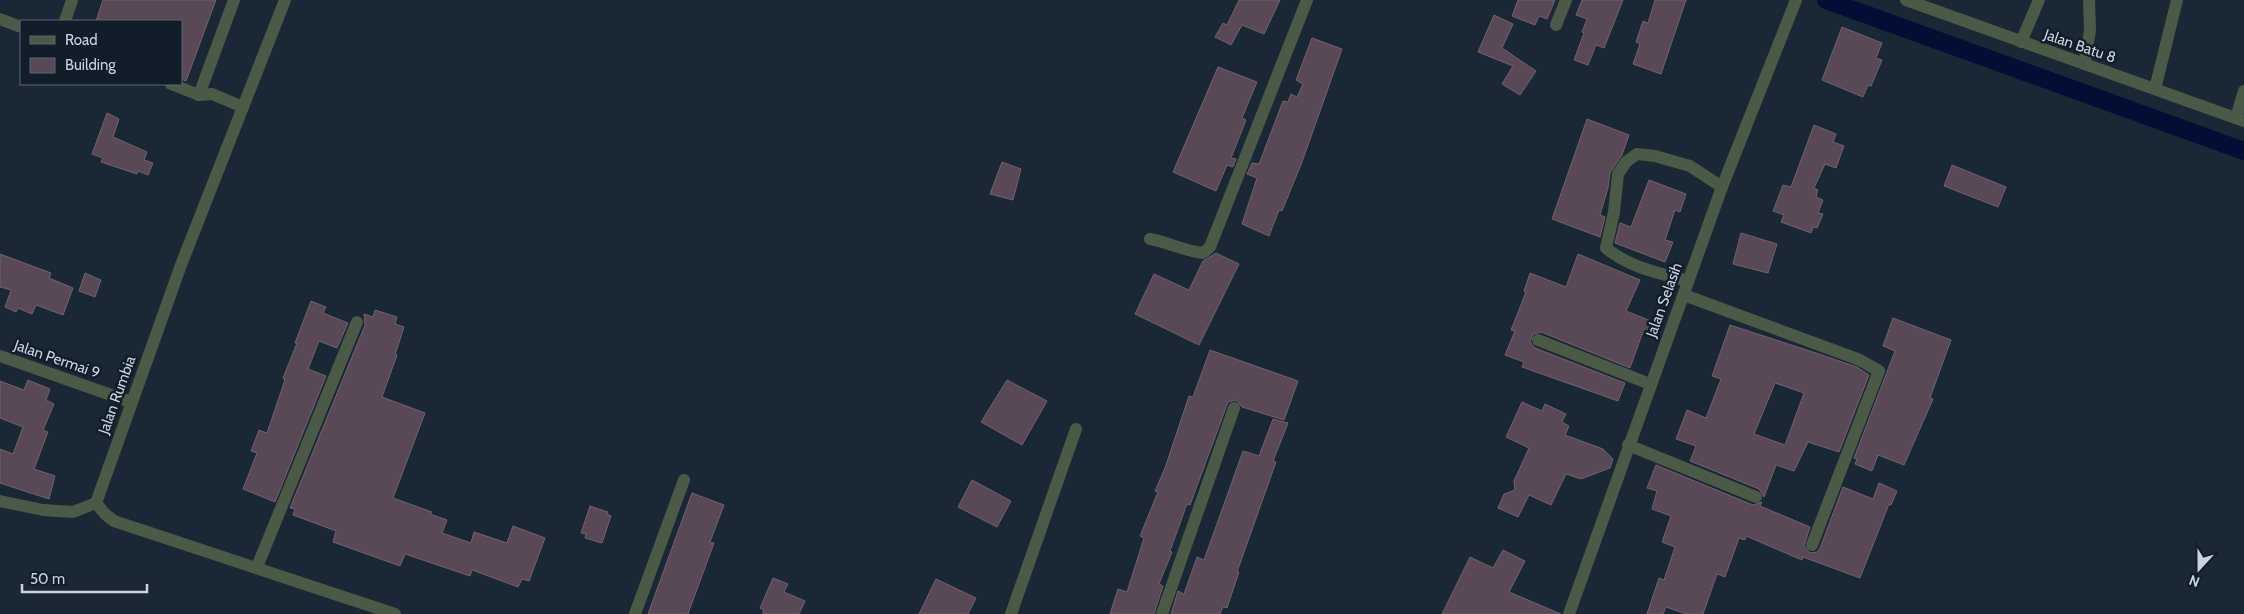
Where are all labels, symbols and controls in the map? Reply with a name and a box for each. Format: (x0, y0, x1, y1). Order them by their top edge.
legend (20, 20, 182, 85)
street label: Jalan Batu 8 (2041, 25, 2118, 67)
text: Road (65, 31, 98, 49)
text: Building (65, 56, 116, 74)
street label: Jalan Selasih (1642, 260, 1686, 341)
street label: Jalan Permai 9 (11, 336, 102, 382)
street label: Jalan Rumbia (94, 353, 140, 438)
north arrow (2174, 544, 2224, 594)
scale bar (22, 562, 148, 594)
text: 50 m (30, 570, 65, 588)
text: N (2186, 571, 2202, 591)

